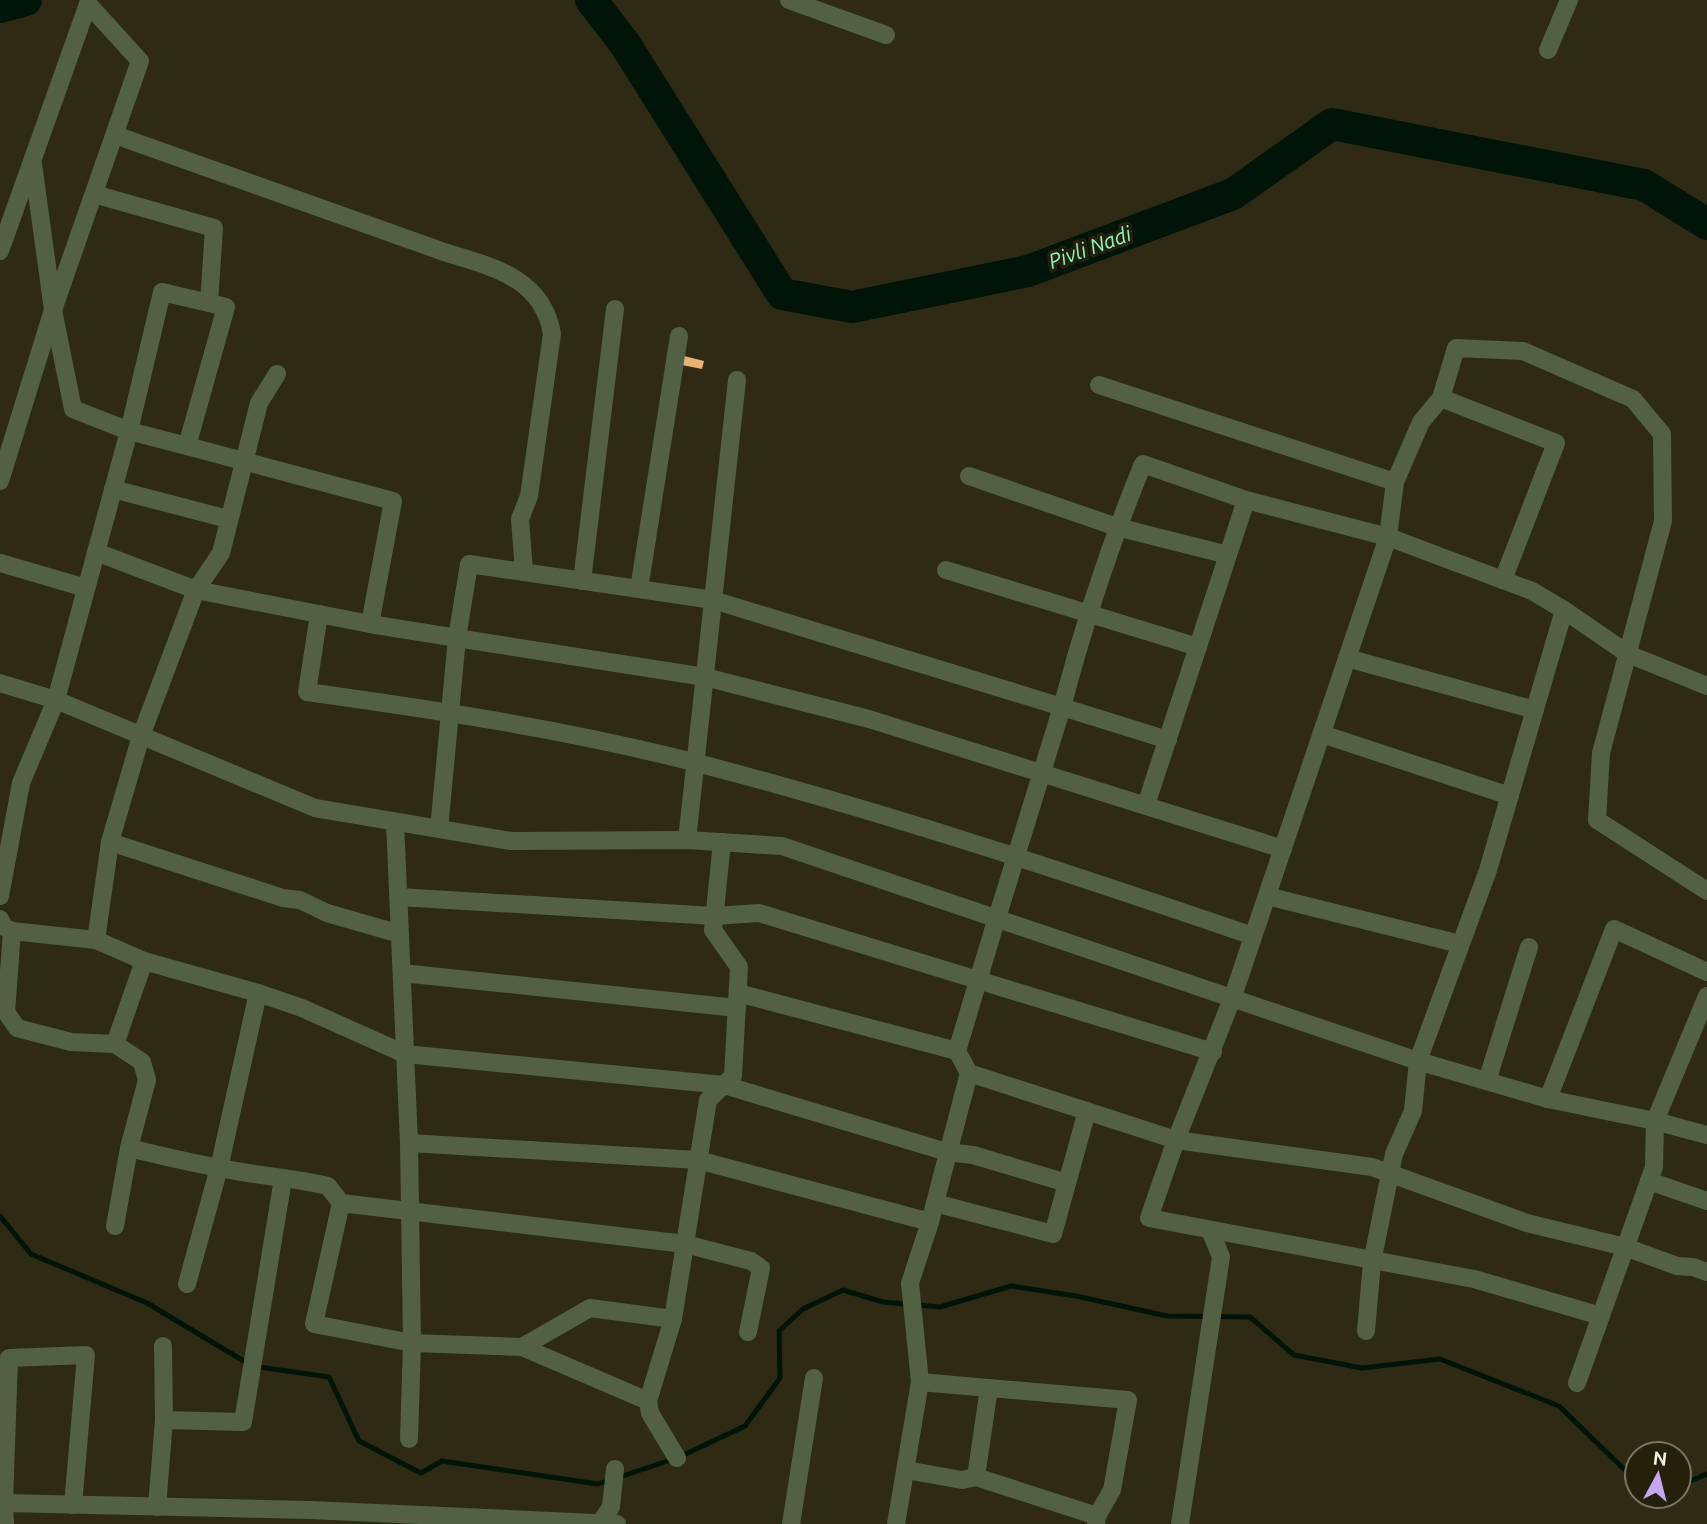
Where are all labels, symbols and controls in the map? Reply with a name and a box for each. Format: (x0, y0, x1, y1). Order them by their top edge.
water label: Pivli Nadi (1045, 221, 1135, 273)
north arrow (1623, 1440, 1693, 1510)
text: N (1652, 1446, 1668, 1470)

